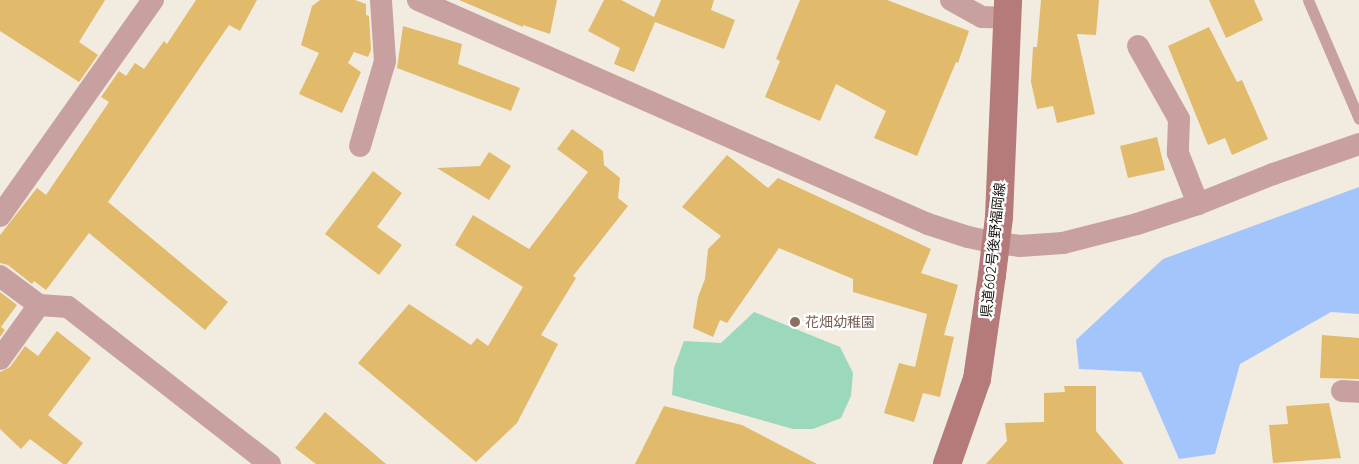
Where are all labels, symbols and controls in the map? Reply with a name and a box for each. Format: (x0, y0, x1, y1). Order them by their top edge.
street label: 県道602号後野福岡線 (978, 182, 1008, 318)
place label: 花畑幼稚園 (805, 314, 875, 330)
marker: 花畑幼稚園 (789, 316, 801, 328)

